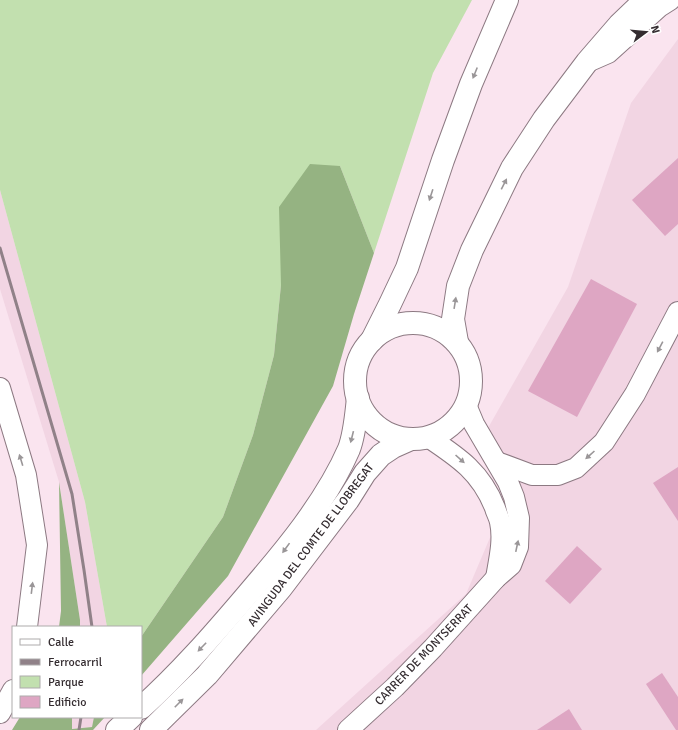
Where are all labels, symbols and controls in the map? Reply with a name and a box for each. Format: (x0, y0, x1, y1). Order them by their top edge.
north arrow (626, 12, 666, 52)
text: N (648, 24, 662, 35)
one-way arrow (472, 68, 478, 80)
one-way arrow (501, 178, 507, 189)
one-way arrow (428, 190, 434, 202)
one-way arrow (452, 297, 458, 309)
one-way arrow (657, 341, 663, 352)
one-way arrow (349, 431, 355, 443)
one-way arrow (585, 450, 595, 460)
one-way arrow (18, 454, 24, 466)
one-way arrow (455, 455, 465, 464)
street label: AVINGUDA DEL COMTE DE LLOBREGAT (245, 460, 377, 630)
one-way arrow (515, 540, 521, 553)
one-way arrow (282, 543, 290, 553)
one-way arrow (28, 582, 35, 594)
street label: CARRER DE MONTSERRAT (372, 601, 476, 709)
legend (12, 626, 142, 718)
text: Calle (48, 635, 74, 650)
one-way arrow (197, 642, 207, 652)
text: Ferrocarril (48, 655, 103, 670)
text: Parque (48, 675, 84, 690)
text: Edificio (48, 695, 86, 710)
one-way arrow (174, 698, 184, 707)

